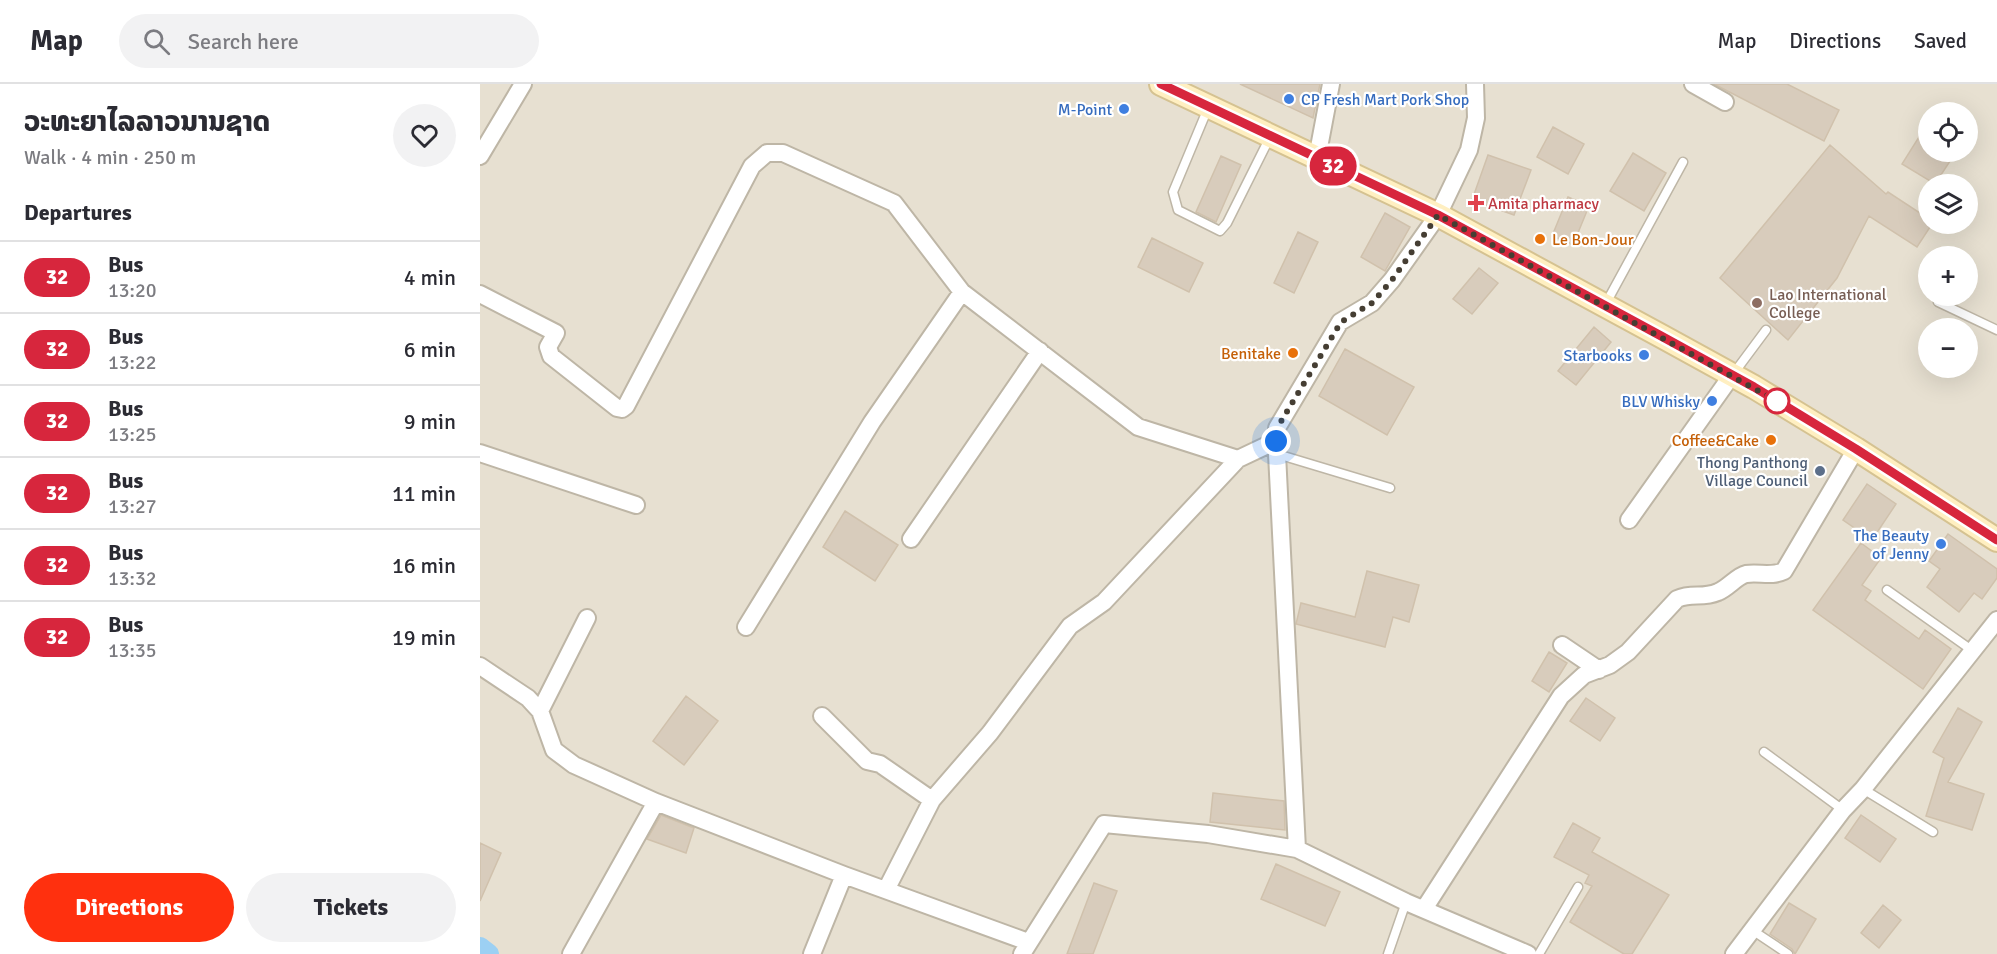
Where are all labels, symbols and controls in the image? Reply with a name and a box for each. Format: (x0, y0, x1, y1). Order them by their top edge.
search box (119, 14, 539, 68)
text: Map (30, 24, 83, 58)
icon: search (140, 25, 173, 58)
text: Search here (188, 28, 299, 55)
text: Map (1718, 28, 1756, 54)
text: Directions (1789, 28, 1881, 54)
text: Saved (1914, 28, 1967, 54)
place label: CP Fresh Mart Pork Shop (1301, 90, 1469, 110)
marker: CP Fresh Mart Pork Shop (1282, 92, 1296, 106)
place label: M-Point (1058, 100, 1112, 120)
marker: M-Point (1117, 102, 1131, 116)
map controls (1918, 102, 1978, 378)
button: locate (1918, 102, 1978, 162)
button: heart (393, 104, 456, 167)
text: ວະທະຍາໄລລາວນານຊາດ (24, 105, 270, 139)
text: Walk · 4 min · 250 m (24, 145, 196, 170)
line badge: 32 (1306, 146, 1360, 185)
text: 32 (1322, 153, 1344, 179)
button: layers (1918, 174, 1978, 234)
place label: Amita pharmacy (1488, 194, 1600, 214)
marker: Amita pharmacy (1469, 196, 1483, 210)
text: Departures (24, 199, 132, 226)
place label: Le Bon-Jour (1552, 230, 1634, 250)
marker: Le Bon-Jour (1533, 232, 1547, 246)
button: + (1918, 246, 1978, 306)
text: Bus (108, 251, 143, 278)
text: 32 (46, 264, 68, 290)
text: 4 min (404, 264, 456, 291)
text: 13:20 (108, 278, 157, 303)
place label: Lao International College (1769, 285, 1887, 323)
marker: Lao International College (1750, 296, 1764, 310)
button: − (1918, 318, 1978, 378)
text: Bus (108, 323, 143, 350)
text: 32 (46, 336, 68, 362)
text: 6 min (404, 336, 456, 363)
place label: Benitake (1221, 344, 1281, 364)
marker: Benitake (1286, 346, 1300, 360)
place label: Starbooks (1563, 346, 1632, 366)
marker: Starbooks (1637, 348, 1651, 362)
text: 13:22 (108, 350, 157, 375)
unlabelled marker (1764, 388, 1790, 414)
place label: BLV Whisky (1622, 392, 1701, 412)
marker: BLV Whisky (1705, 394, 1719, 408)
text: Bus (108, 395, 143, 422)
text: 32 (46, 408, 68, 434)
text: 9 min (404, 408, 456, 435)
text: 13:25 (108, 422, 157, 447)
your location (1261, 426, 1291, 456)
place label: Coffee&Cake (1672, 431, 1759, 451)
marker: Coffee&Cake (1764, 433, 1778, 447)
place label: Thong Panthong Village Council (1697, 453, 1808, 491)
marker: Thong Panthong Village Council (1813, 464, 1827, 478)
text: Bus (108, 467, 143, 494)
text: 32 (46, 480, 68, 506)
text: 11 min (392, 480, 456, 507)
text: 13:27 (108, 494, 157, 519)
place label: The Beauty of Jenny (1853, 526, 1930, 564)
marker: The Beauty of Jenny (1934, 537, 1948, 551)
text: Bus (108, 539, 143, 566)
text: 32 (46, 552, 68, 578)
text: 16 min (392, 552, 456, 579)
text: 13:32 (108, 566, 157, 591)
text: Bus (108, 611, 143, 638)
text: 32 (46, 624, 68, 650)
text: 19 min (392, 624, 456, 651)
text: 13:35 (108, 638, 157, 663)
button: Directions (24, 873, 234, 942)
button: Tickets (246, 873, 456, 942)

